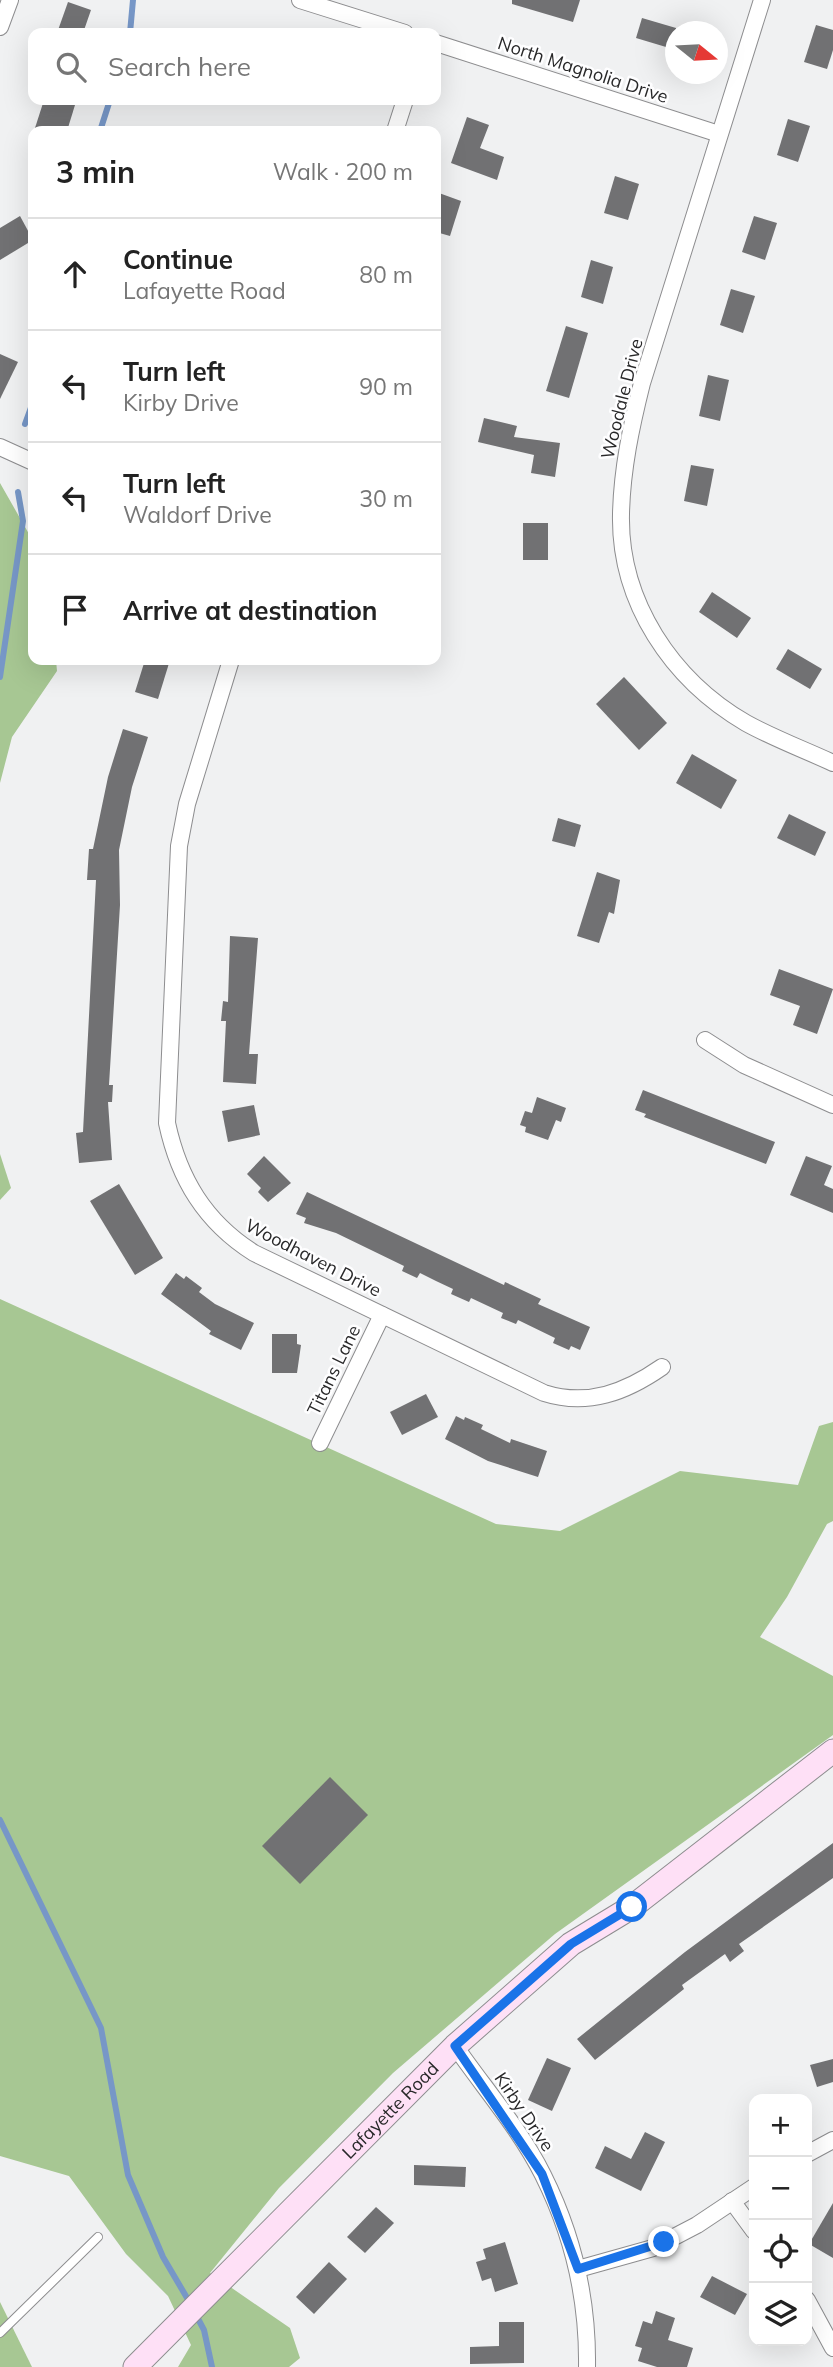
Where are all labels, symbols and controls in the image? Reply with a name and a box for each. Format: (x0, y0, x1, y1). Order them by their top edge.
north arrow (665, 21, 728, 84)
search box (28, 28, 441, 105)
street label: North Magnolia Drive (495, 31, 671, 108)
icon: search (52, 48, 90, 86)
text: Search here (108, 50, 251, 83)
text: 3 min (56, 153, 135, 191)
text: Walk · 200 m (273, 157, 413, 186)
text: Continue (123, 243, 233, 276)
icon: ahead (56, 255, 94, 293)
text: 80 m (359, 260, 413, 289)
text: Lafayette Road (123, 276, 286, 305)
street label: Woodale Drive (595, 336, 648, 462)
text: Turn left (123, 355, 225, 388)
icon: left (56, 367, 94, 405)
text: 90 m (359, 372, 413, 401)
text: Kirby Drive (123, 388, 239, 417)
text: Turn left (123, 467, 225, 500)
icon: left (56, 479, 94, 517)
text: 30 m (359, 484, 413, 513)
text: Waldorf Drive (123, 500, 272, 529)
icon: arrive (56, 591, 94, 629)
text: Arrive at destination (123, 594, 378, 627)
street label: Woodhaven Drive (241, 1213, 385, 1302)
street label: Titans Lane (302, 1321, 365, 1419)
route start (616, 1891, 647, 1922)
street label: Lafayette Road (337, 2057, 443, 2164)
street label: Kirby Drive (490, 2068, 559, 2156)
map controls (749, 2094, 812, 2346)
button: + (749, 2094, 812, 2157)
button: − (749, 2157, 812, 2220)
button: locate (749, 2220, 812, 2283)
route end (648, 2226, 679, 2257)
button: layers (749, 2283, 812, 2346)

